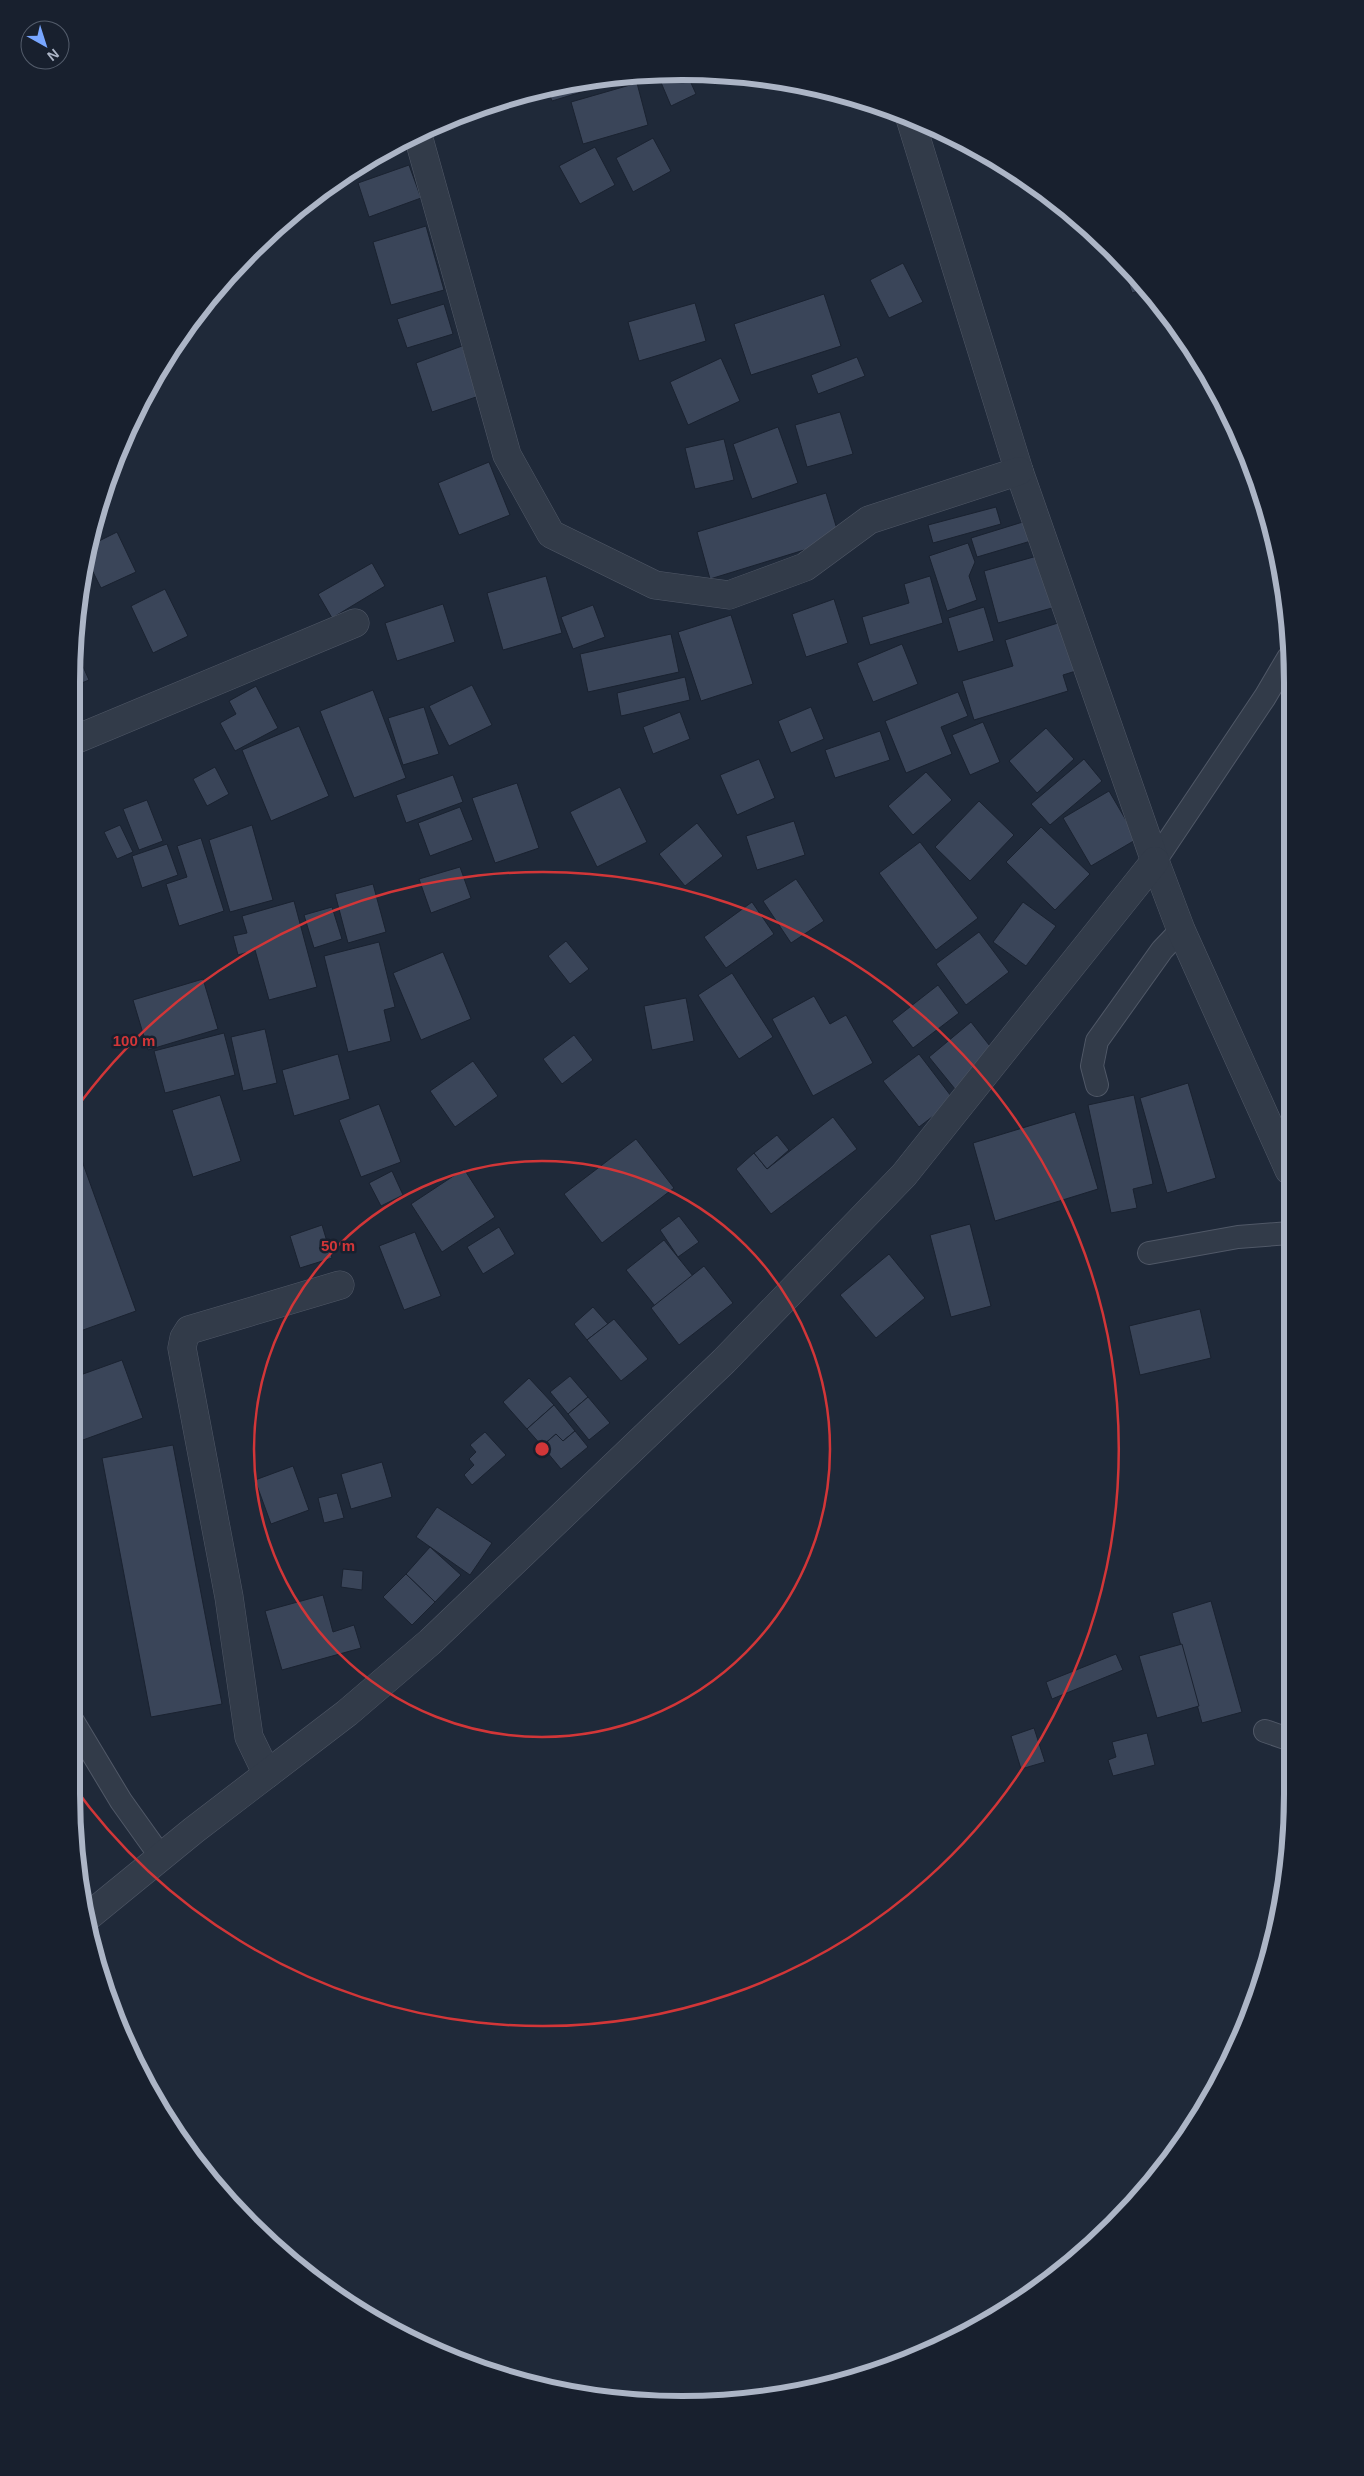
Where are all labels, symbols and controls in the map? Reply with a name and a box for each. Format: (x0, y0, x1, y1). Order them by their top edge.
north arrow (20, 20, 70, 70)
text: N (44, 46, 62, 65)
text: 100 m (113, 1032, 155, 1049)
text: 50 m (321, 1237, 355, 1254)
centre of rings (533, 1440, 551, 1458)

